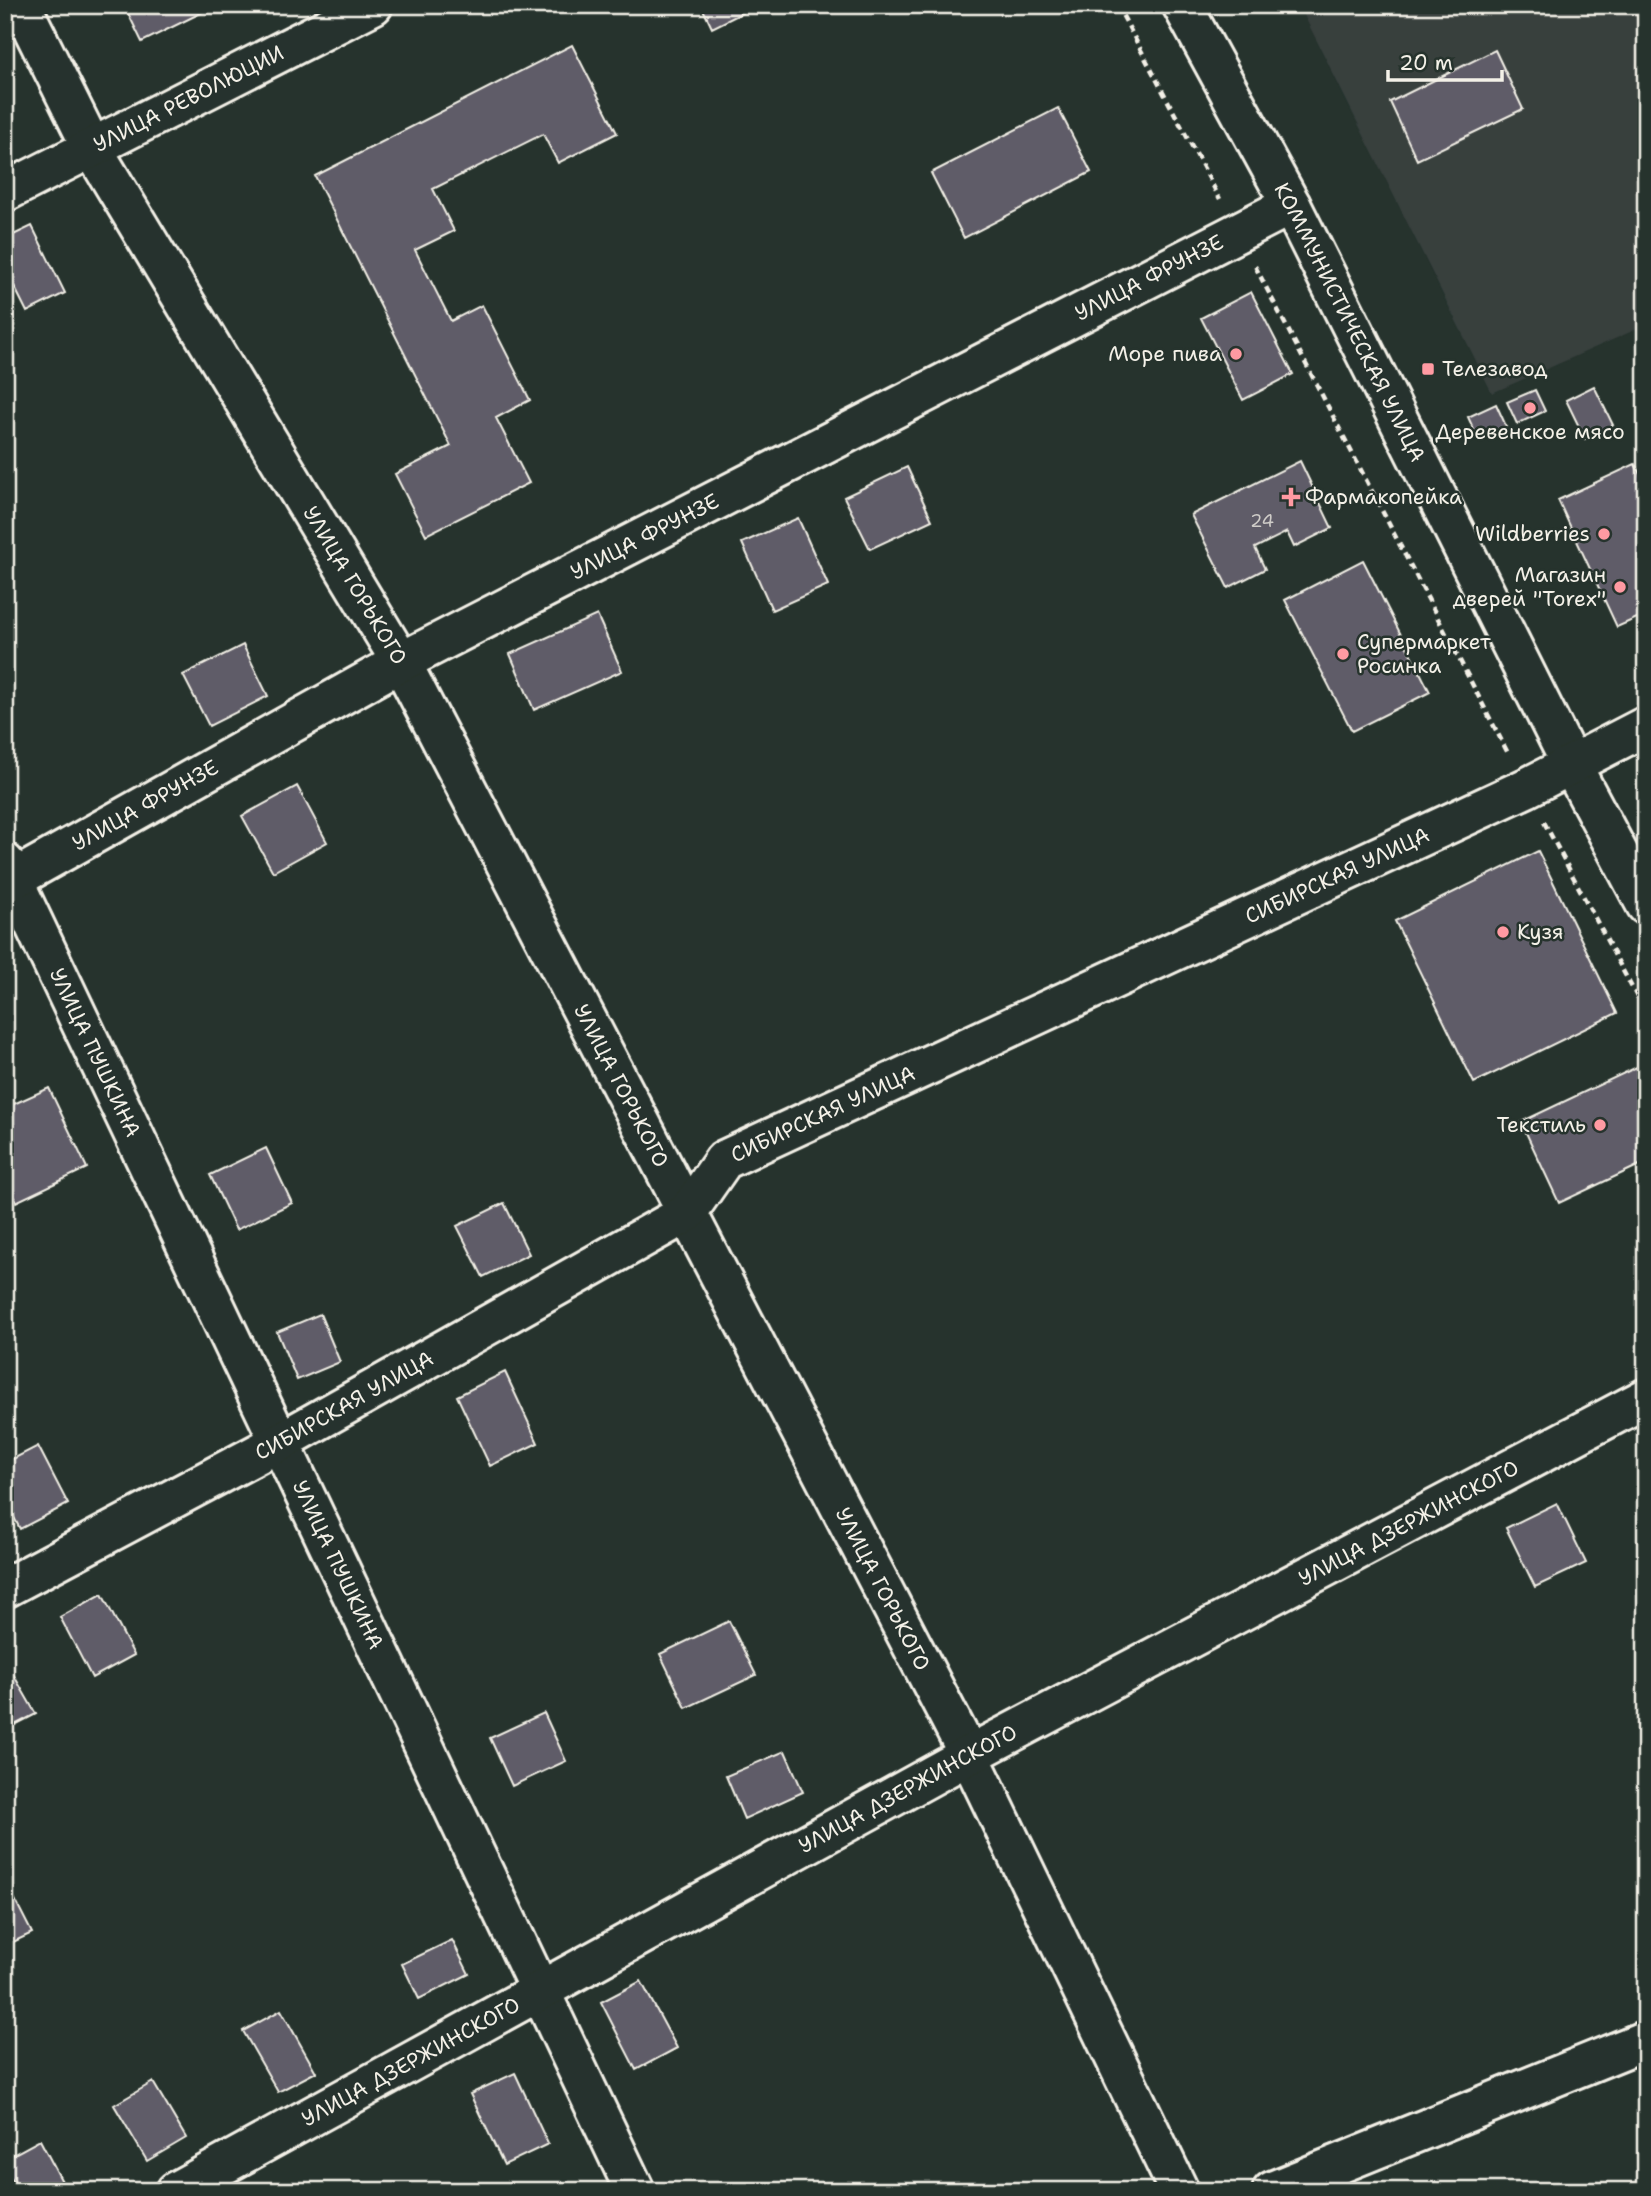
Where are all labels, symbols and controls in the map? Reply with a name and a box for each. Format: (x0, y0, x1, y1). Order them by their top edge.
scale bar (1388, 38, 1502, 82)
street label: УЛИЦА РЕВОЛЮЦИИ (89, 39, 288, 159)
text: 20 m (1399, 49, 1453, 77)
street label: КОММУНИСТИЧЕСКАЯ УЛИЦА (1268, 178, 1432, 467)
street label: УЛИЦА ФРУНЗЕ (1070, 228, 1228, 328)
place label: Море пива (1108, 340, 1222, 368)
marker: Море пива (1228, 346, 1244, 362)
place label: Телезавод (1442, 355, 1548, 383)
marker: Телезавод (1420, 361, 1436, 377)
marker: Деревенское мясо (1522, 400, 1538, 416)
place label: Деревенское мясо (1435, 418, 1625, 446)
place label: Фармакопейка (1305, 483, 1462, 511)
street label: УЛИЦА ФРУНЗЕ (566, 487, 724, 587)
marker: Фармакопейка (1283, 489, 1299, 505)
street label: УЛИЦА ГОРЬКОГО (297, 501, 413, 670)
house number: 24 (1250, 509, 1274, 533)
place label: Wildberries (1475, 520, 1590, 548)
marker: Wildberries (1596, 526, 1612, 542)
place label: Магазин дверей "Torex" (1453, 561, 1606, 613)
marker: Магазин дверей "Torex" (1612, 579, 1628, 595)
place label: Супермаркет Росинка (1357, 628, 1491, 680)
marker: Супермаркет Росинка (1335, 646, 1351, 662)
street label: УЛИЦА ФРУНЗЕ (67, 753, 224, 857)
street label: СИБИРСКАЯ УЛИЦА (1240, 821, 1434, 930)
place label: Кузя (1517, 918, 1563, 946)
marker: Кузя (1495, 924, 1511, 940)
street label: УЛИЦА ПУШКИНА (43, 964, 147, 1142)
street label: УЛИЦА ГОРЬКОГО (567, 999, 675, 1172)
street label: СИБИРСКАЯ УЛИЦА (726, 1059, 920, 1169)
place label: Текстиль (1497, 1111, 1586, 1139)
marker: Текстиль (1592, 1117, 1608, 1133)
street label: СИБИРСКАЯ УЛИЦА (250, 1345, 438, 1467)
street label: УЛИЦА ДЗЕРЖИНСКОГО (1294, 1454, 1524, 1593)
street label: УЛИЦА ПУШКИНА (286, 1476, 390, 1654)
street label: УЛИЦА ГОРЬКОГО (829, 1503, 937, 1675)
street label: УЛИЦА ДЗЕРЖИНСКОГО (794, 1718, 1022, 1860)
street label: УЛИЦА ДЗЕРЖИНСКОГО (297, 1991, 525, 2133)

